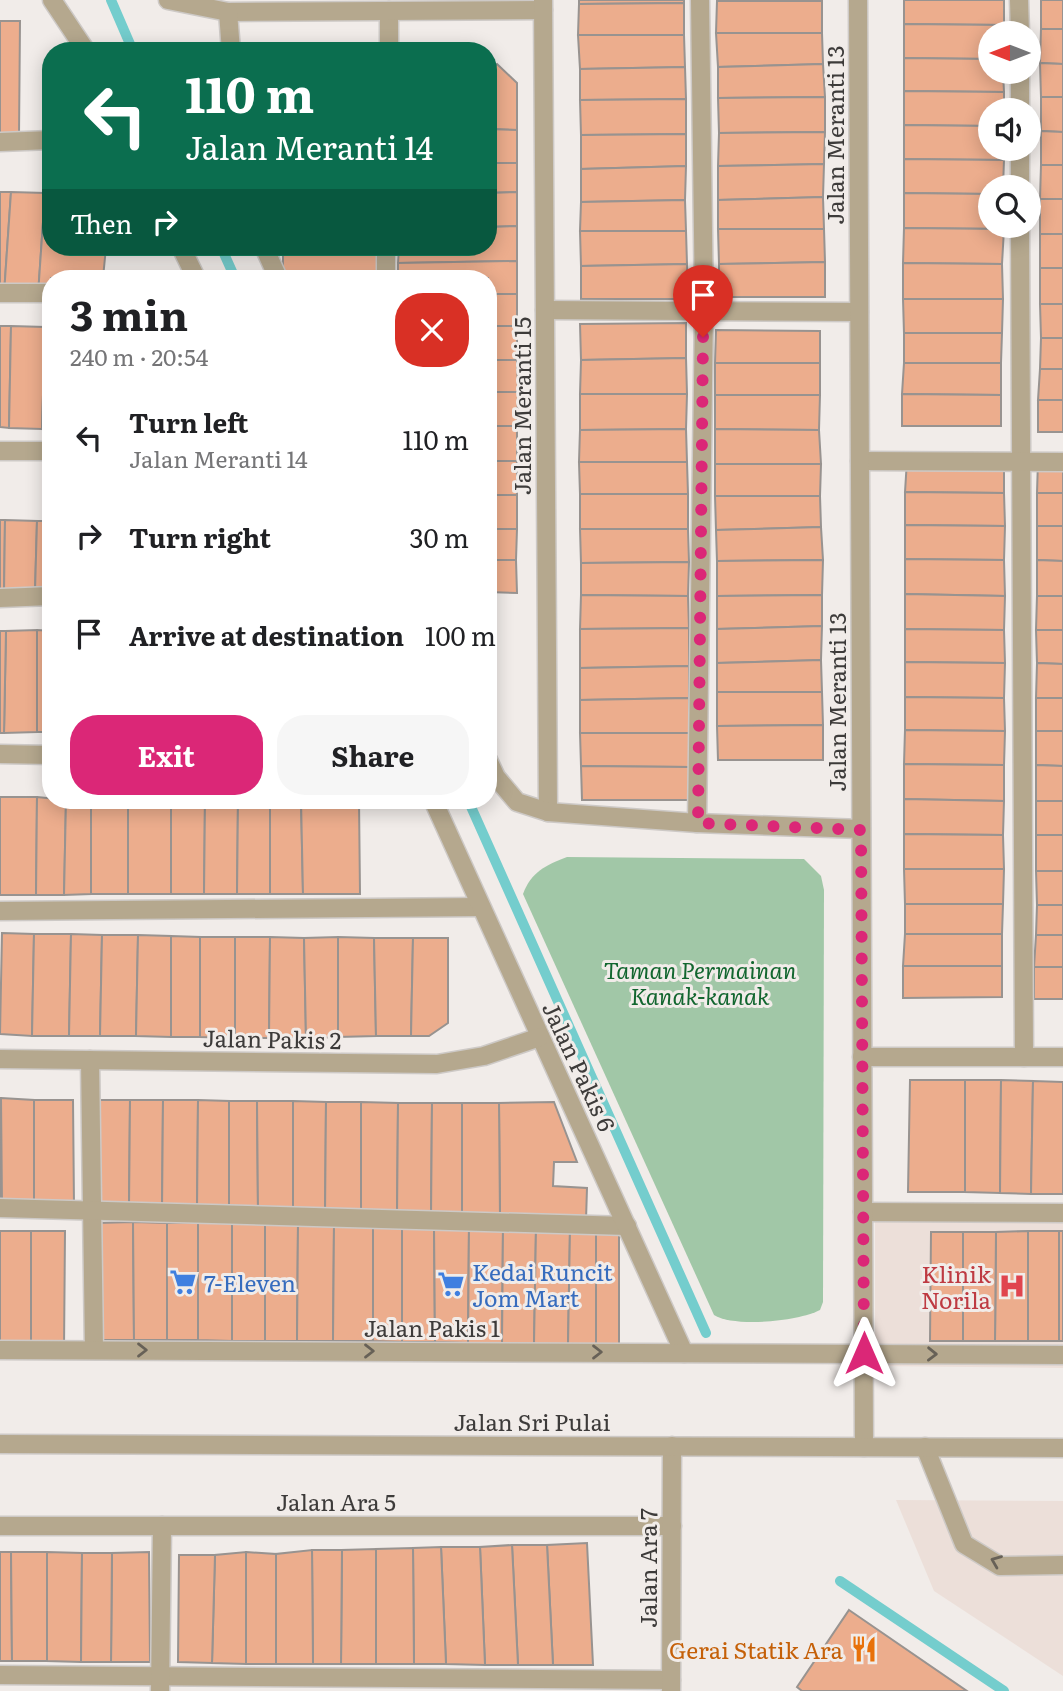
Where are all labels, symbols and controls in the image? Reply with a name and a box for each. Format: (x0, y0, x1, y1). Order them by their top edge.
north arrow (978, 21, 1041, 84)
map controls (978, 21, 1041, 238)
street label: Jalan Meranti 13 (817, 45, 851, 225)
text: 110 m (185, 55, 314, 128)
icon: left (70, 70, 161, 161)
button: sound (978, 98, 1041, 161)
text: Jalan Meranti 14 (185, 122, 433, 170)
button: search (978, 175, 1041, 238)
text: Then (70, 203, 132, 242)
icon: right (146, 203, 184, 241)
pin (673, 265, 733, 337)
icon: arrive (684, 276, 722, 314)
text: 3 min (70, 282, 188, 344)
button: close (395, 293, 469, 367)
street label: Jalan Meranti 15 (504, 317, 538, 495)
text: 240 m · 20:54 (70, 339, 208, 373)
text: Turn left (129, 402, 248, 441)
icon: left (70, 419, 108, 457)
text: 110 m (402, 419, 469, 458)
text: Jalan Meranti 14 (129, 441, 308, 475)
icon: right (70, 517, 108, 555)
text: Turn right (129, 517, 271, 556)
text: 30 m (409, 517, 469, 556)
street label: Jalan Meranti 13 (819, 612, 853, 792)
icon: arrive (70, 615, 108, 653)
text: Arrive at destination (129, 615, 404, 654)
text: 100 m (425, 615, 496, 654)
button: Exit (70, 715, 263, 795)
button: Share (277, 715, 469, 795)
park label: Taman Permainan Kanak-kanak (604, 952, 797, 1012)
street label: Jalan Pakis 6 (535, 996, 625, 1136)
street label: Jalan Pakis 2 (202, 1020, 342, 1056)
place label: Kedai Runcit Jom Mart (472, 1254, 613, 1314)
place label: Klinik Norila (921, 1256, 992, 1316)
place label: 7-Eleven (204, 1265, 296, 1299)
supermarket icon: 7-Eleven (168, 1267, 198, 1297)
supermarket icon: Kedai Runcit Jom Mart (436, 1269, 466, 1299)
hospital icon: Klinik Norila (997, 1271, 1027, 1301)
street label: Jalan Pakis 1 (364, 1310, 500, 1344)
position arrow (827, 1316, 901, 1390)
one-way arrow (136, 1343, 147, 1358)
one-way arrow (364, 1343, 375, 1359)
one-way arrow (592, 1344, 602, 1360)
one-way arrow (927, 1346, 938, 1362)
street label: Jalan Sri Pulai (453, 1404, 611, 1438)
street label: Jalan Ara 5 (276, 1484, 396, 1518)
street label: Jalan Ara 7 (630, 1508, 664, 1628)
one-way arrow (991, 1556, 1003, 1570)
place label: Gerai Statik Ara (669, 1632, 844, 1666)
restaurant icon: Gerai Statik Ara (849, 1634, 879, 1664)

